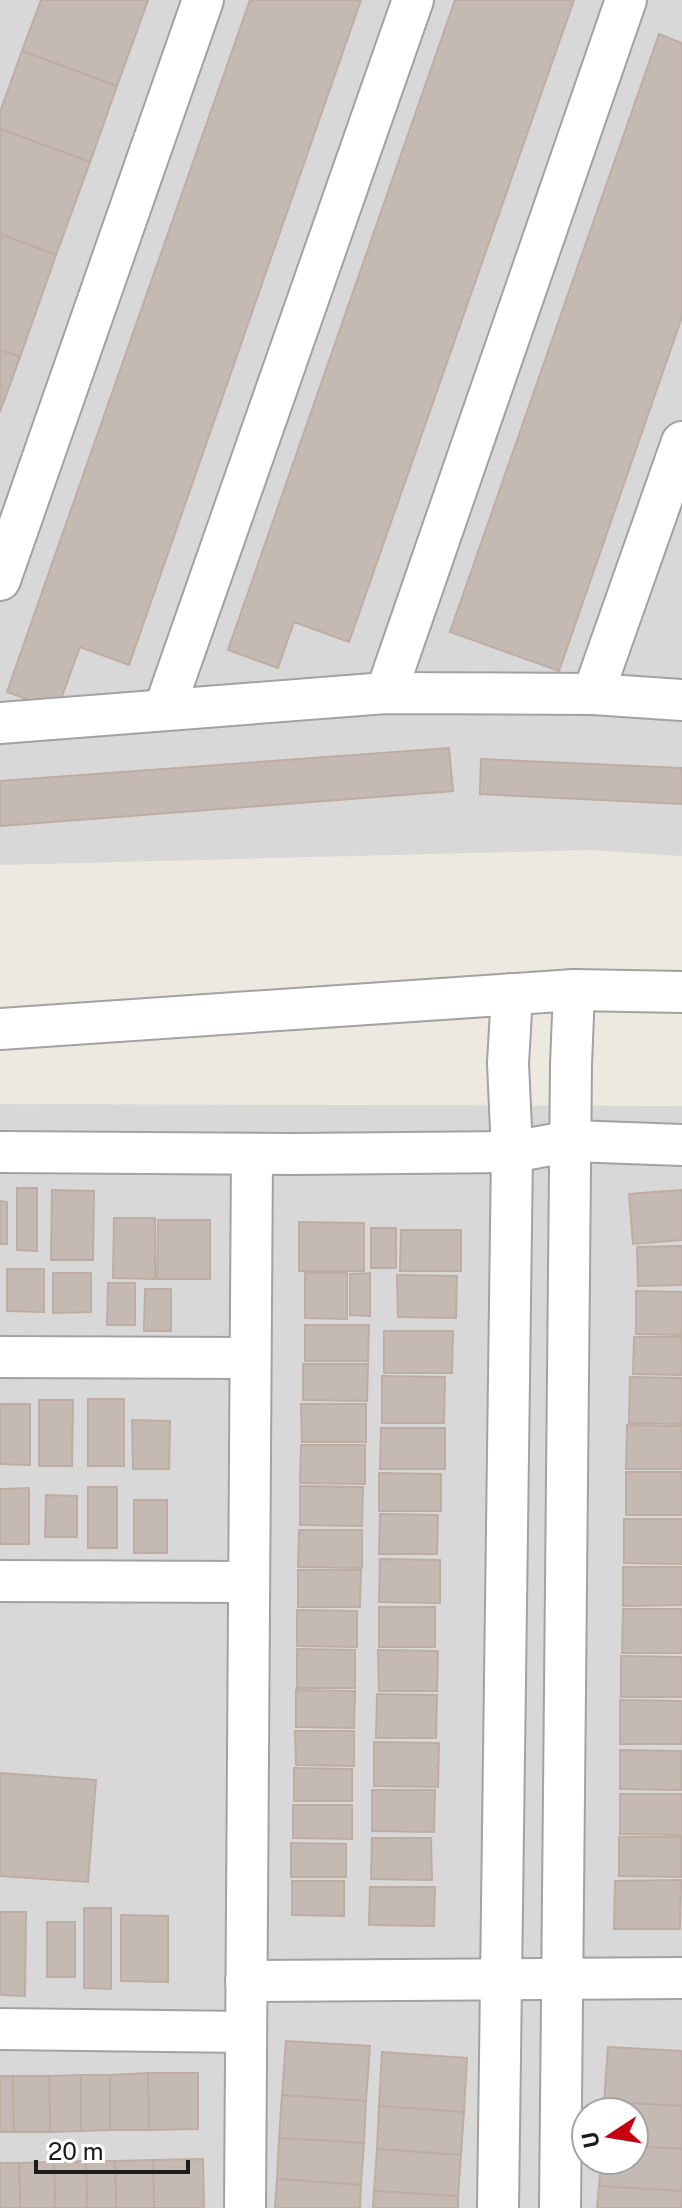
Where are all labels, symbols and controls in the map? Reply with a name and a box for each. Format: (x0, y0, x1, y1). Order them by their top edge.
north arrow (570, 2096, 650, 2176)
scale bar (36, 2124, 188, 2174)
text: U (576, 2130, 605, 2151)
text: 20 m (48, 2137, 104, 2165)

